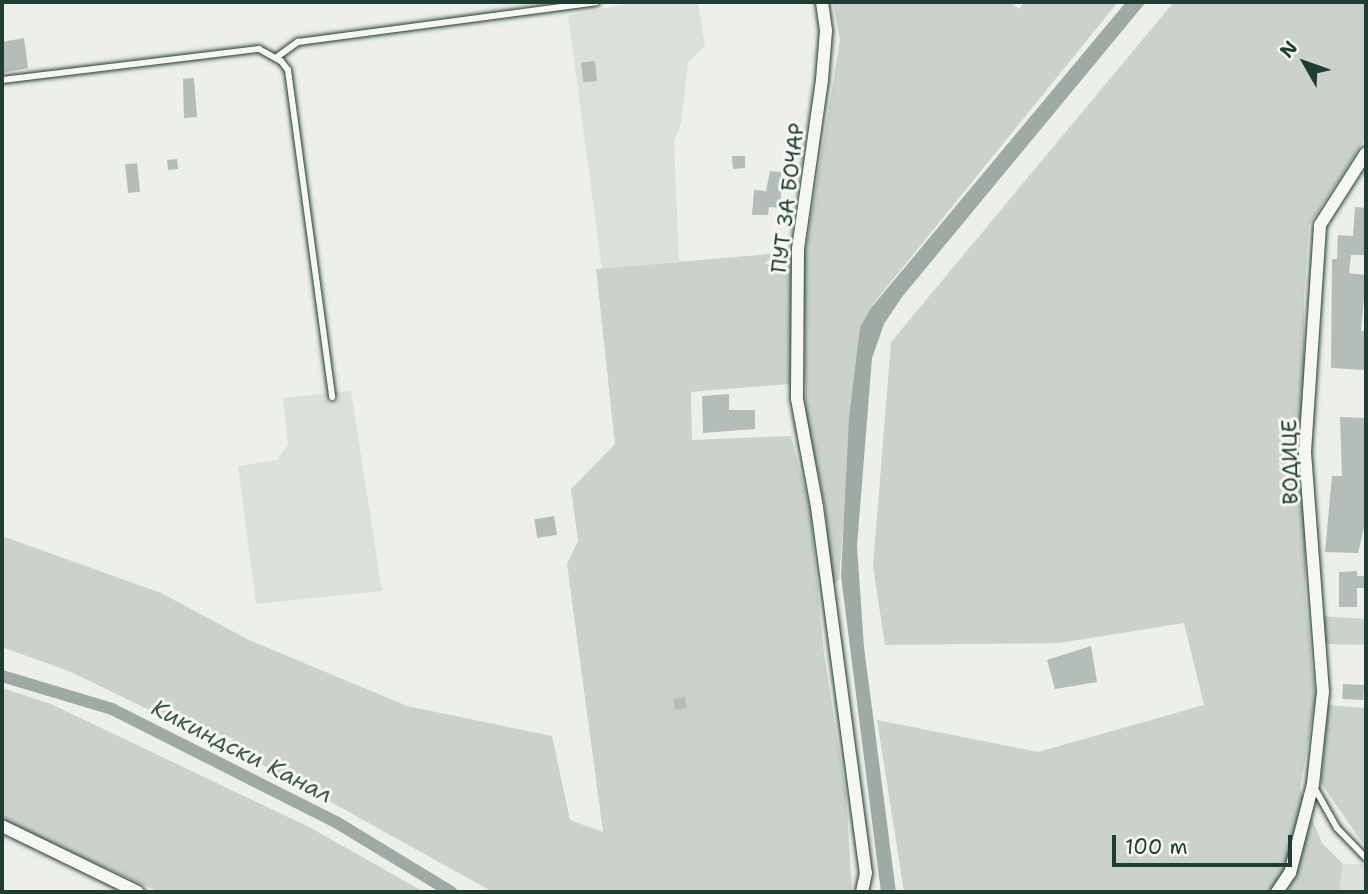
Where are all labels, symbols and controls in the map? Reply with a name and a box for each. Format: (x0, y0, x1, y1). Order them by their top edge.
north arrow (1270, 28, 1340, 98)
text: N (1274, 35, 1303, 63)
street label: ПУТ ЗА БОЧАР (766, 122, 810, 274)
street label: ВОДИЦЕ (1277, 419, 1303, 505)
water label: Кикиндски Канал (147, 693, 337, 809)
scale bar (1116, 820, 1296, 864)
text: 100 m (1125, 833, 1188, 861)

